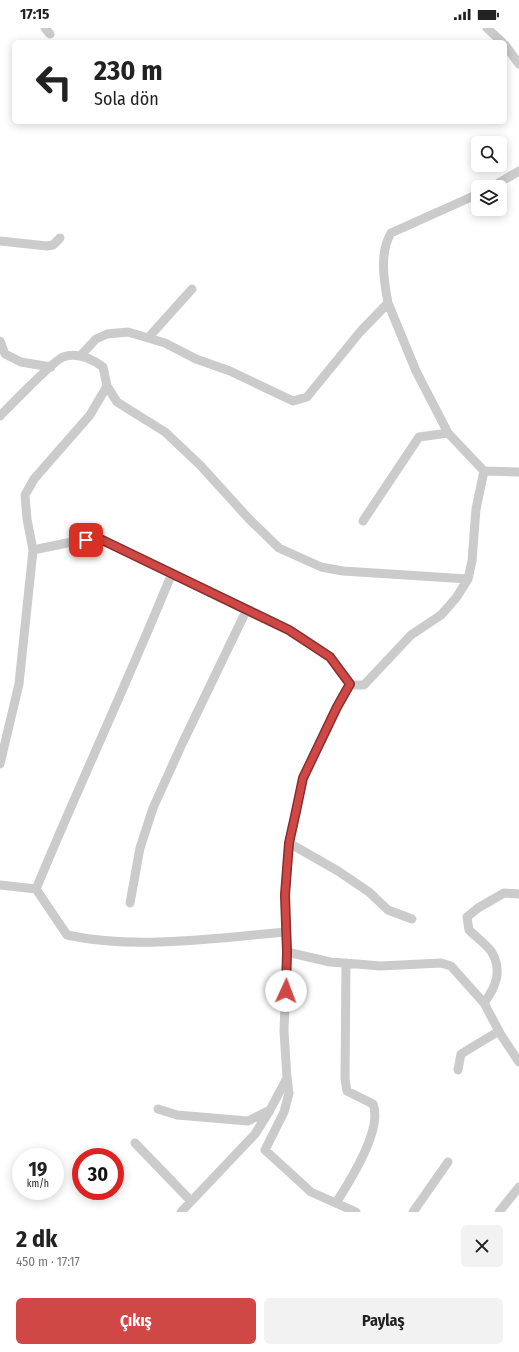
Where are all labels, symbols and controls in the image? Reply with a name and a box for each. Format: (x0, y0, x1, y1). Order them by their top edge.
text: 17:15 (20, 5, 49, 23)
text: 230 m (94, 54, 163, 87)
icon: left (28, 56, 80, 108)
text: Sola dön (94, 88, 159, 110)
map controls (471, 136, 507, 216)
button: search (471, 136, 507, 172)
button: layers (471, 180, 507, 216)
pin (69, 523, 103, 557)
icon: arrive (75, 529, 97, 551)
position arrow (265, 970, 307, 1012)
speed limit sign: 30 (72, 1148, 124, 1200)
text: 19 (29, 1157, 47, 1181)
text: km/h (27, 1178, 49, 1190)
text: 2 dk (16, 1225, 57, 1253)
button: close (461, 1225, 503, 1267)
text: 450 m · 17:17 (16, 1254, 80, 1269)
button: Çıkış (16, 1298, 256, 1344)
button: Paylaş (264, 1298, 503, 1344)

